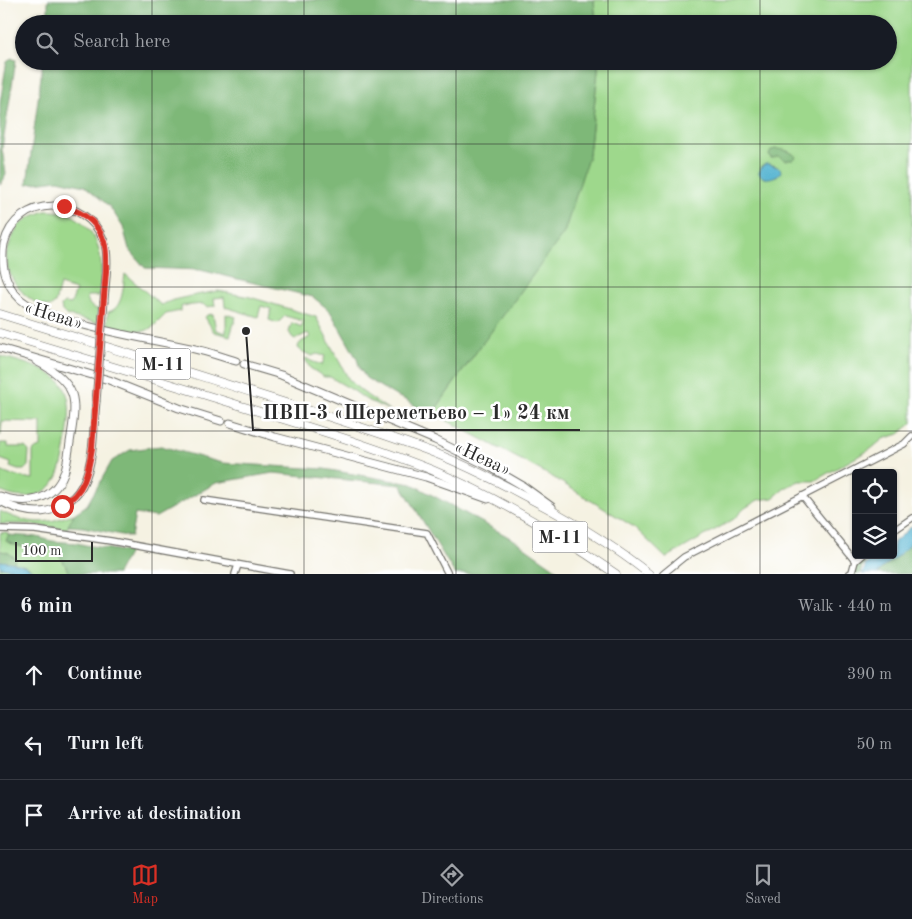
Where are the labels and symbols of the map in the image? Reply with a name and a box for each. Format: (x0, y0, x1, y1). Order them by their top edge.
route end (53, 195, 76, 218)
street label: «Нева» (22, 298, 85, 334)
road number: М-11 (136, 348, 190, 379)
callout: ПВП-3 «Шереметьево – 1» 24 км (253, 395, 580, 430)
text: ПВП-3 «Шереметьево – 1» 24 км (263, 404, 570, 424)
street label: «Нева» (451, 438, 513, 481)
route start (51, 495, 74, 518)
road number: М-11 (532, 522, 588, 552)
scale bar (15, 539, 92, 562)

